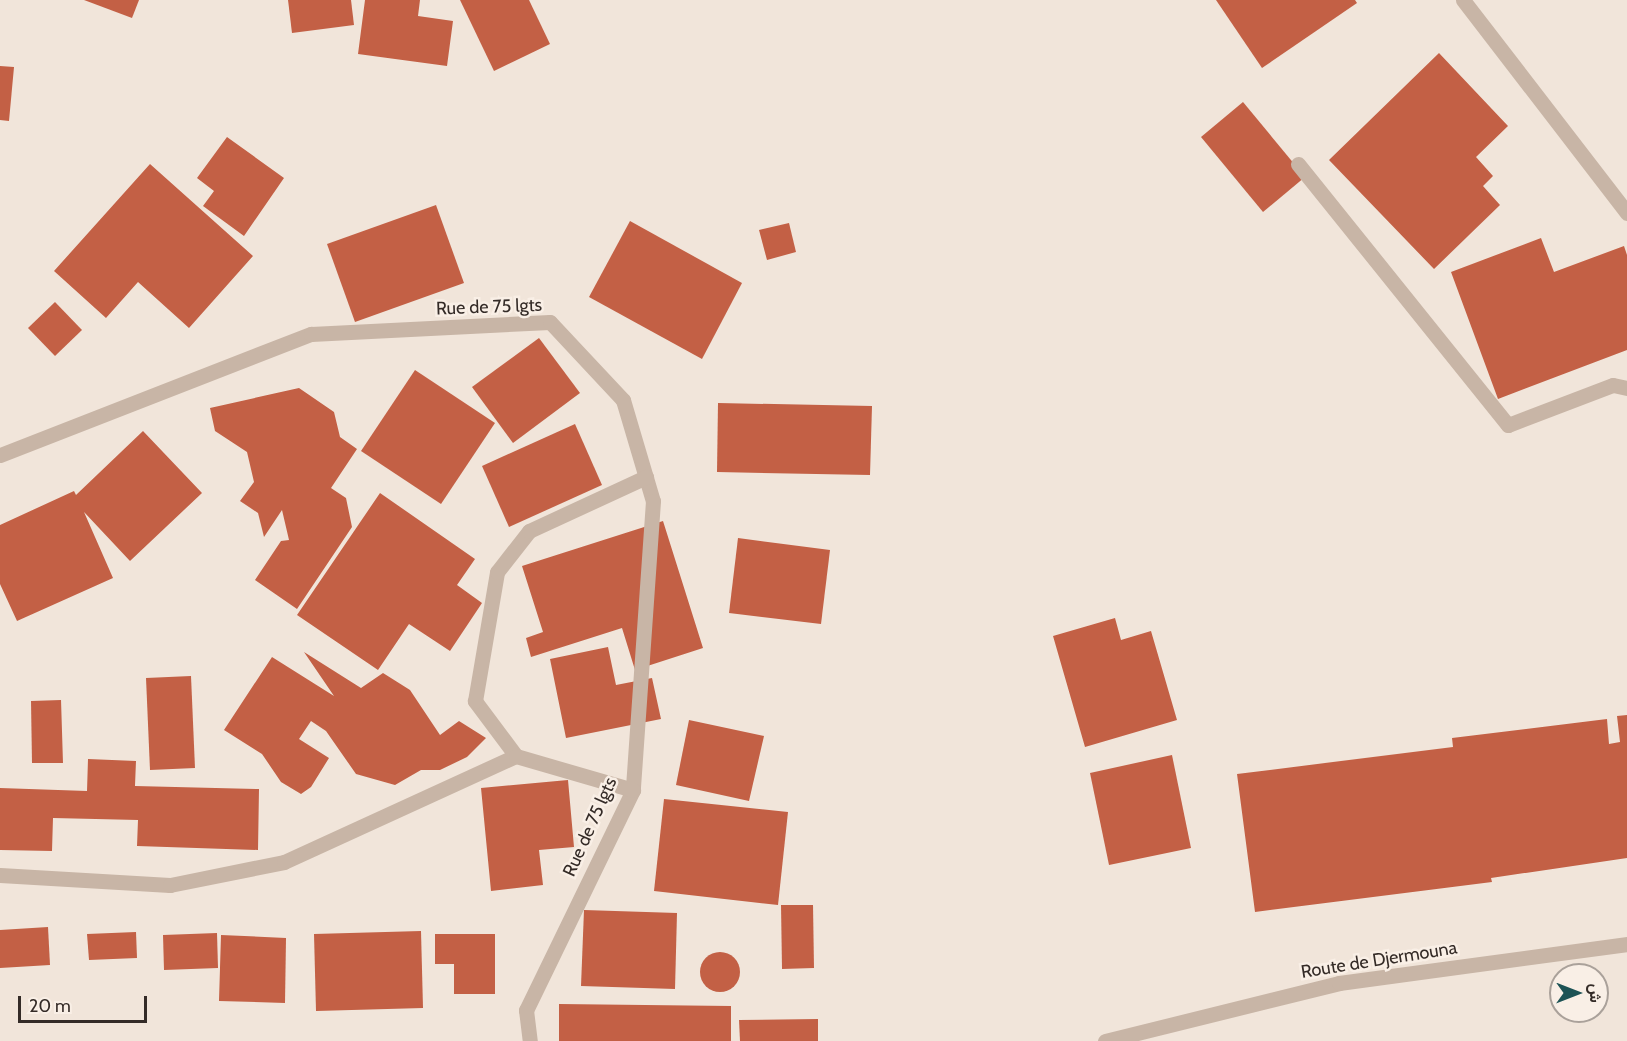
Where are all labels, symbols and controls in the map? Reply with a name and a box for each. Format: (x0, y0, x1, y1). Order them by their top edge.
street label: Rue de 75 lgts (436, 294, 542, 320)
street label: Rue de 75 lgts (559, 774, 621, 880)
street label: Route de Djermouna (1299, 937, 1459, 983)
north arrow (1549, 963, 1609, 1023)
text: ش (1586, 983, 1605, 1003)
scale bar (21, 984, 150, 1022)
text: 20 m (29, 995, 71, 1017)

